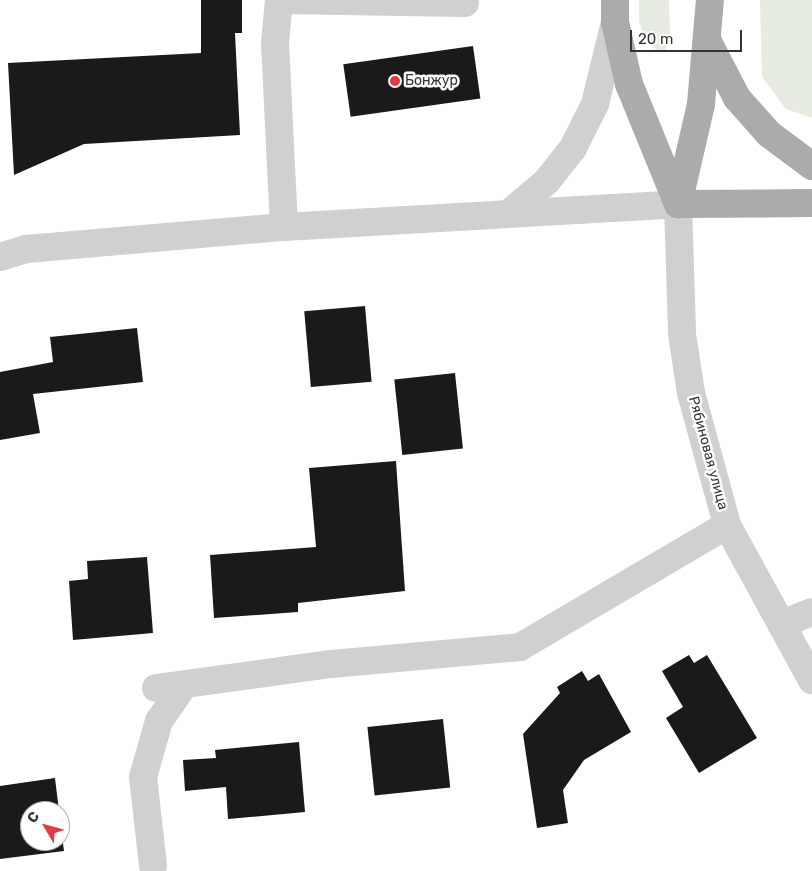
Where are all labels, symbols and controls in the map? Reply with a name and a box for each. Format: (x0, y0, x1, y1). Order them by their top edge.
scale bar (632, 20, 744, 52)
text: 20 m (638, 30, 673, 48)
place label: Бонжур (405, 73, 458, 89)
marker: Бонжур (389, 75, 401, 87)
street label: Рябиновая улица (685, 394, 731, 512)
north arrow (20, 801, 70, 851)
text: С (24, 808, 43, 826)

